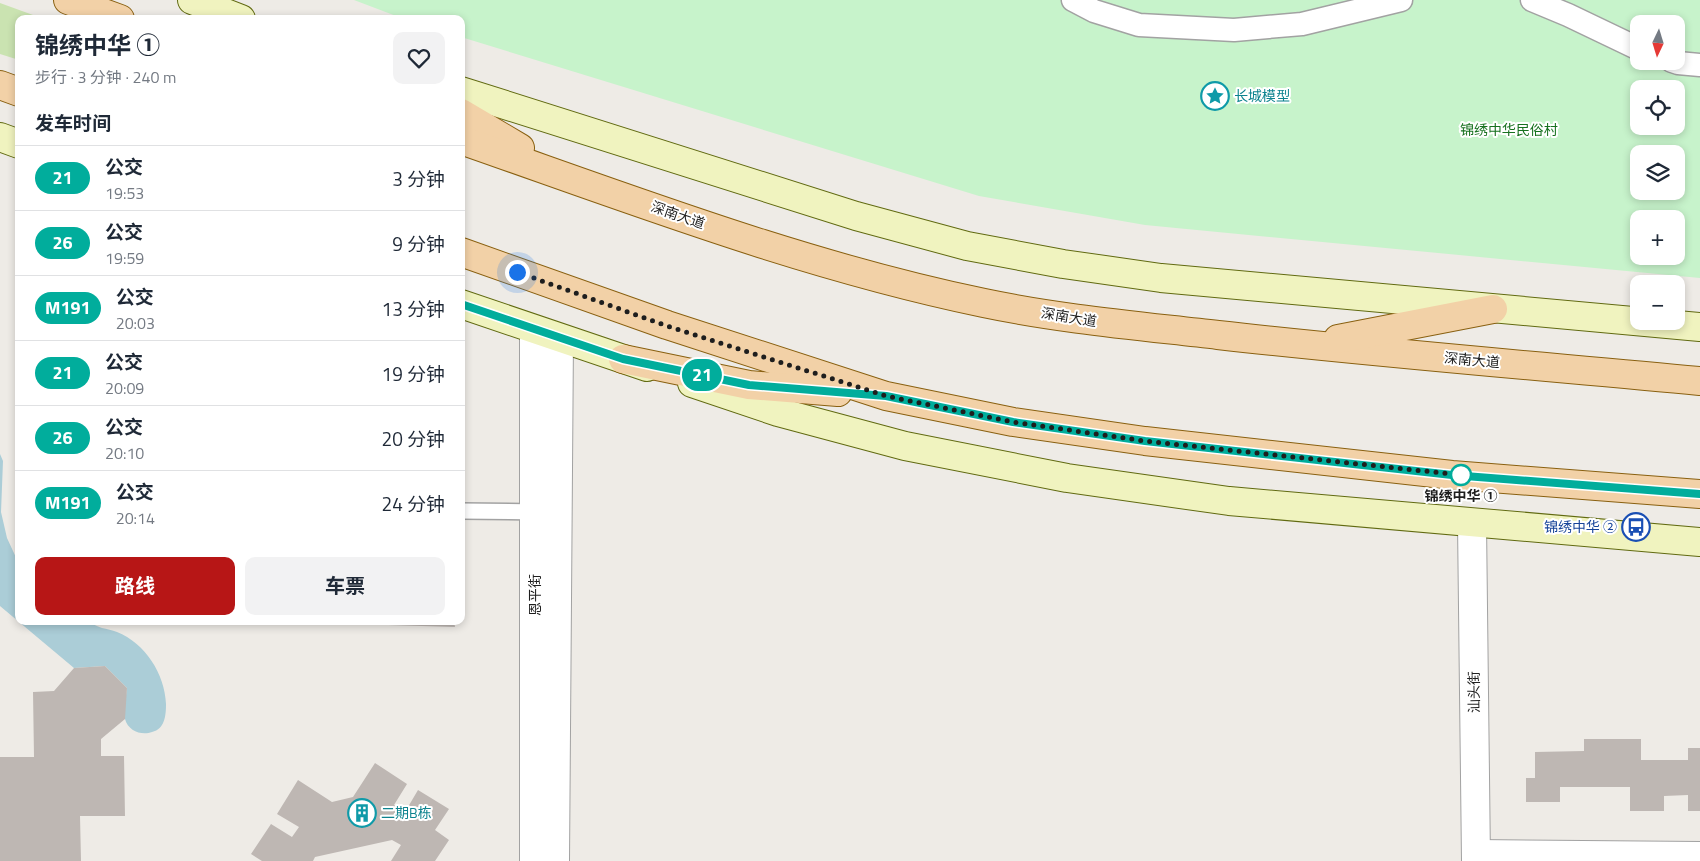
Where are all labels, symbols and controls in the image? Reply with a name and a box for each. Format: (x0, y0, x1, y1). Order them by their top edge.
north arrow (1630, 15, 1685, 70)
map controls (1630, 15, 1685, 330)
text: 锦绣中华 ① (35, 27, 160, 63)
button: heart (393, 32, 445, 84)
text: 步行 · 3 分钟 · 240 m (35, 65, 176, 89)
button: locate (1630, 80, 1685, 135)
place icon: 长城模型 (1200, 81, 1230, 111)
place label: 长城模型 (1234, 85, 1290, 106)
text: 发车时间 (35, 108, 111, 137)
park label: 锦绣中华民俗村 (1460, 119, 1558, 140)
button: layers (1630, 145, 1685, 200)
text: 公交 (105, 152, 143, 181)
text: 21 (52, 164, 73, 191)
text: 3 分钟 (392, 164, 445, 193)
text: 19:53 (105, 181, 144, 205)
street label: 深南大道 (648, 195, 708, 234)
button: + (1630, 210, 1685, 265)
text: 公交 (105, 217, 143, 246)
text: 26 (52, 229, 73, 256)
text: 9 分钟 (392, 229, 445, 258)
text: 19:59 (105, 246, 144, 270)
your location (505, 260, 530, 285)
button: − (1630, 275, 1685, 330)
text: 公交 (116, 282, 154, 311)
text: M191 (45, 294, 91, 321)
text: 13 分钟 (382, 294, 445, 323)
street label: 深南大道 (1040, 302, 1098, 331)
text: 20:03 (116, 311, 155, 335)
text: 公交 (105, 347, 143, 376)
street label: 深南大道 (1443, 347, 1501, 372)
text: 21 (52, 359, 73, 386)
text: 19 分钟 (382, 359, 445, 388)
line badge: 21 (680, 359, 724, 391)
text: 21 (692, 361, 712, 388)
text: 20:09 (105, 376, 144, 400)
text: 公交 (105, 412, 143, 441)
text: 26 (52, 424, 73, 451)
text: 20 分钟 (382, 424, 445, 453)
text: 20:10 (105, 441, 144, 465)
marker: 锦绣中华 ① (1450, 464, 1472, 486)
text: 公交 (116, 477, 154, 506)
place label: 锦绣中华 ① (1424, 485, 1498, 506)
text: M191 (45, 489, 91, 516)
text: 24 分钟 (382, 489, 445, 518)
text: 20:14 (116, 506, 155, 530)
bus stop icon: 锦绣中华 ② (1621, 512, 1651, 542)
place label: 锦绣中华 ② (1544, 516, 1617, 537)
button: 路线 (35, 557, 235, 615)
button: 车票 (245, 557, 445, 615)
street label: 恩平街 (524, 574, 545, 616)
street label: 汕头街 (1463, 671, 1484, 713)
building icon: 二期B栋 (347, 798, 377, 828)
place label: 二期B栋 (381, 802, 432, 823)

